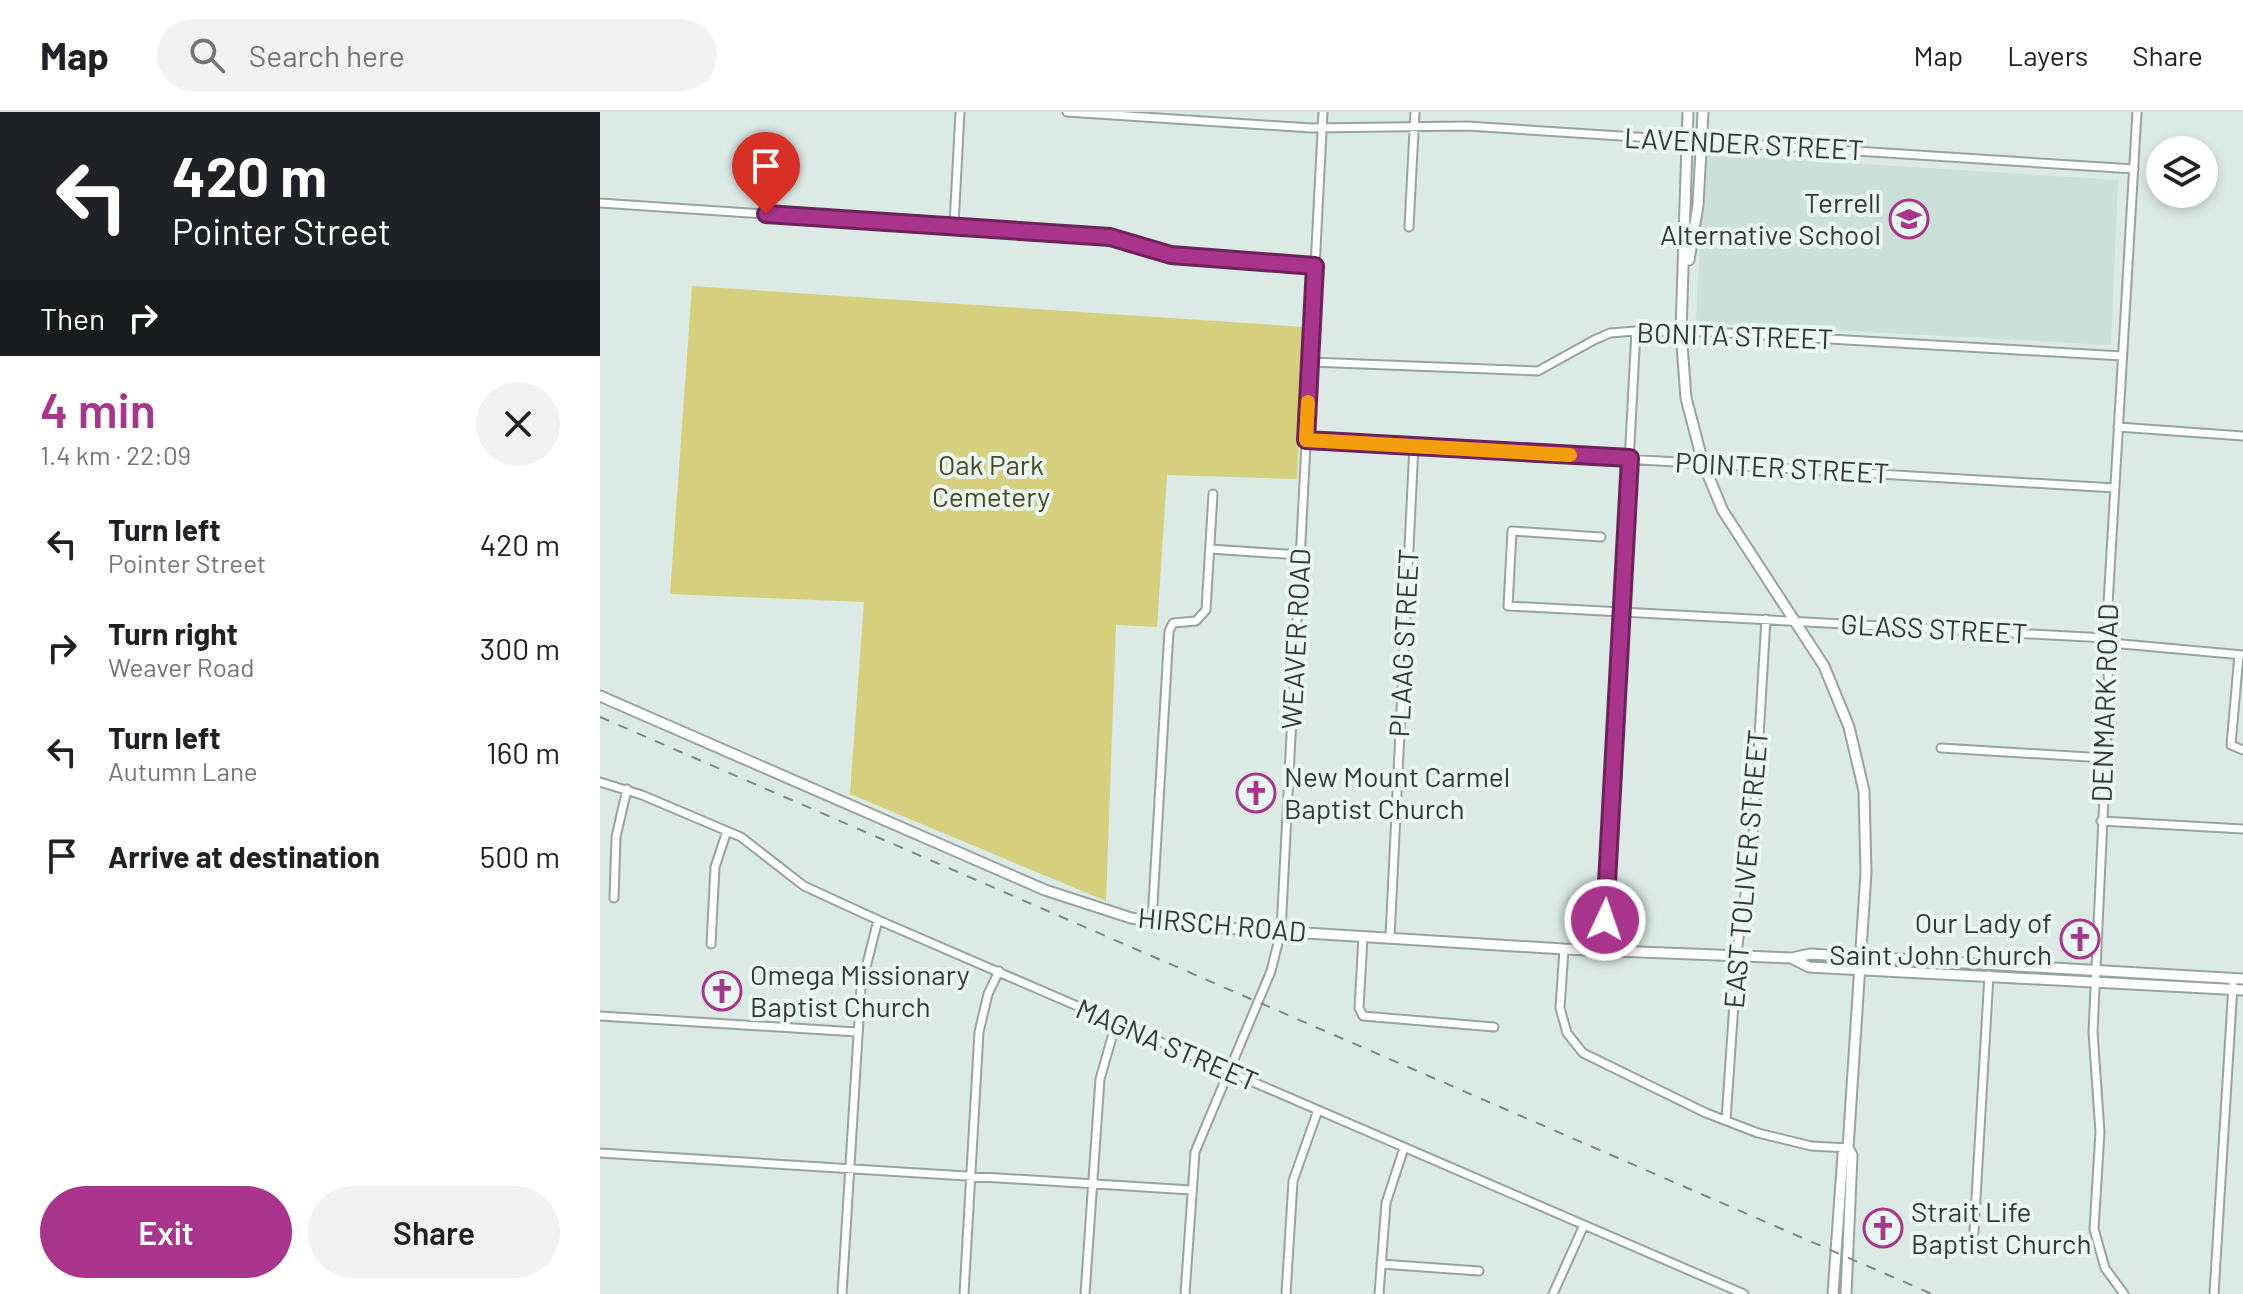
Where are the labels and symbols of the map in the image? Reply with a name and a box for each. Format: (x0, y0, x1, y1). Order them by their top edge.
street label: LAVENDER STREET (1623, 120, 1865, 166)
pin (732, 132, 800, 214)
place label: Terrell Alternative School (1660, 185, 1881, 251)
school or university icon: Terrell Alternative School (1888, 198, 1930, 240)
street label: BONITA STREET (1636, 315, 1834, 355)
street label: POINTER STREET (1674, 444, 1890, 490)
park label: Oak Park Cemetery (932, 447, 1050, 513)
street label: WEAVER ROAD (1273, 547, 1317, 730)
street label: PLAAG STREET (1381, 548, 1425, 738)
street label: DENMARK ROAD (2084, 603, 2124, 803)
street label: GLASS STREET (1840, 606, 2028, 650)
street label: EAST TOLIVER STREET (1716, 728, 1774, 1010)
place label: New Mount Carmel Baptist Church (1284, 759, 1510, 825)
church icon: New Mount Carmel Baptist Church (1235, 772, 1277, 814)
position arrow (1563, 878, 1647, 962)
street label: HIRSCH ROAD (1137, 900, 1308, 948)
place label: Our Lady of Saint John Church (1829, 905, 2052, 971)
church icon: Our Lady of Saint John Church (2059, 918, 2101, 960)
place label: Omega Missionary Baptist Church (750, 957, 970, 1023)
church icon: Omega Missionary Baptist Church (701, 970, 743, 1012)
street label: MAGNA STREET (1071, 991, 1263, 1098)
place label: Strait Life Baptist Church (1911, 1194, 2092, 1260)
church icon: Strait Life Baptist Church (1862, 1207, 1904, 1249)

